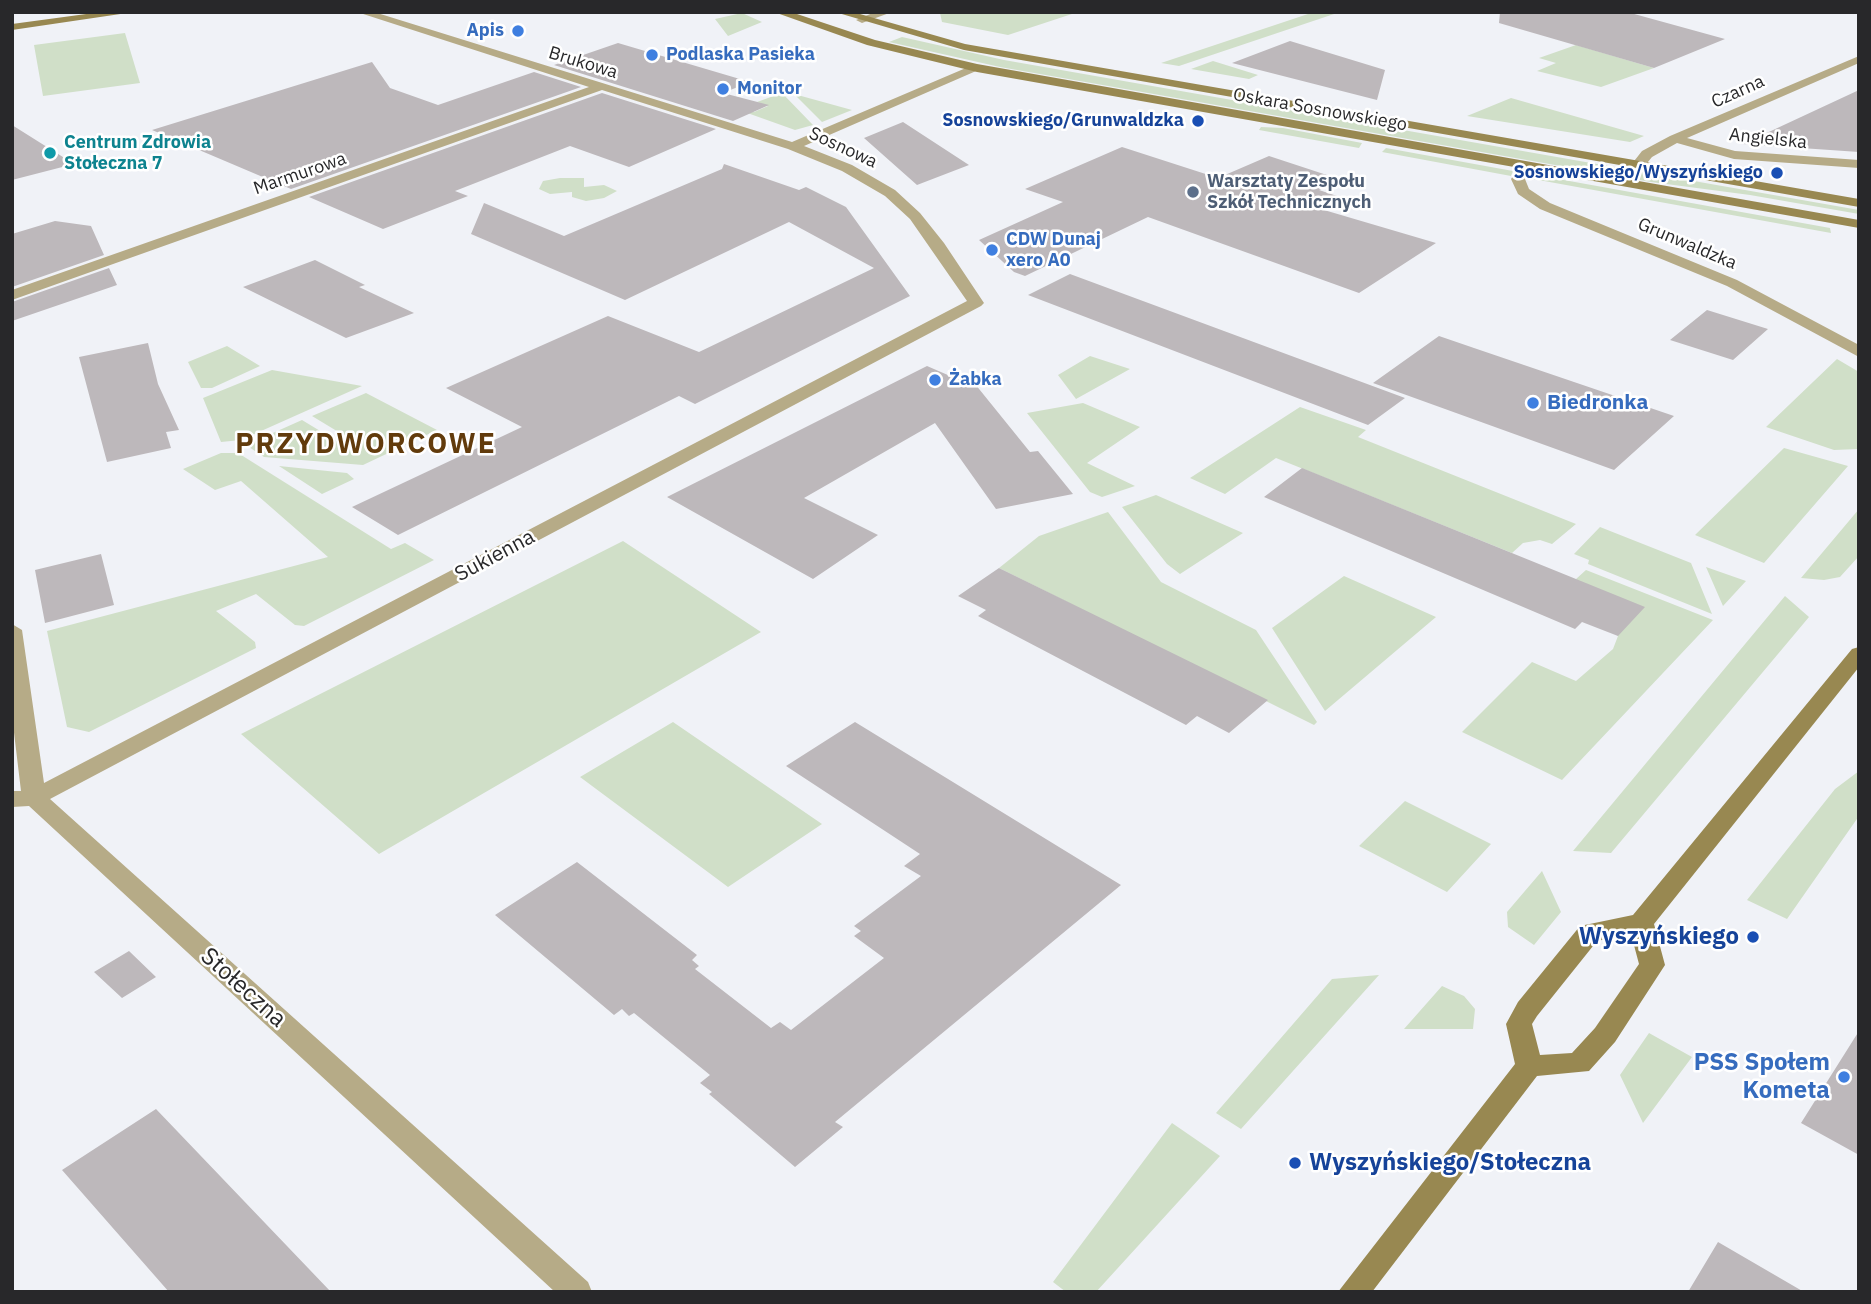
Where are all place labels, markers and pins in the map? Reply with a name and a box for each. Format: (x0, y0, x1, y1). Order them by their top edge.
place label: Apis (467, 20, 504, 42)
marker: Apis (510, 23, 526, 39)
place label: Podlaska Pasieka (666, 44, 815, 66)
marker: Podlaska Pasieka (644, 47, 660, 63)
place label: Monitor (737, 78, 802, 100)
marker: Monitor (715, 81, 731, 97)
place label: Sosnowskiego/Grunwaldzka (942, 110, 1184, 132)
marker: Sosnowskiego/Grunwaldzka (1190, 113, 1206, 129)
place label: Centrum Zdrowia Stołeczna 7 (64, 132, 211, 174)
marker: Centrum Zdrowia Stołeczna 7 (42, 145, 58, 161)
place label: Sosnowskiego/Wyszyńskiego (1513, 162, 1763, 184)
marker: Sosnowskiego/Wyszyńskiego (1769, 165, 1785, 181)
place label: Warsztaty Zespołu Szkół Technicznych (1207, 171, 1372, 214)
marker: Warsztaty Zespołu Szkół Technicznych (1185, 184, 1201, 200)
place label: CDW Dunaj xero A0 (1006, 229, 1101, 272)
marker: CDW Dunaj xero A0 (984, 242, 1000, 258)
place label: Żabka (949, 369, 1002, 391)
marker: Żabka (927, 372, 943, 388)
place label: Biedronka (1547, 390, 1648, 416)
marker: Biedronka (1525, 395, 1541, 411)
place label: Wyszyńskiego (1579, 923, 1739, 951)
marker: Wyszyńskiego (1745, 929, 1761, 945)
place label: PSS Społem Kometa (1694, 1049, 1830, 1105)
marker: PSS Społem Kometa (1836, 1069, 1852, 1085)
place label: Wyszyńskiego/Stołeczna (1309, 1149, 1591, 1177)
marker: Wyszyńskiego/Stołeczna (1287, 1155, 1303, 1171)

